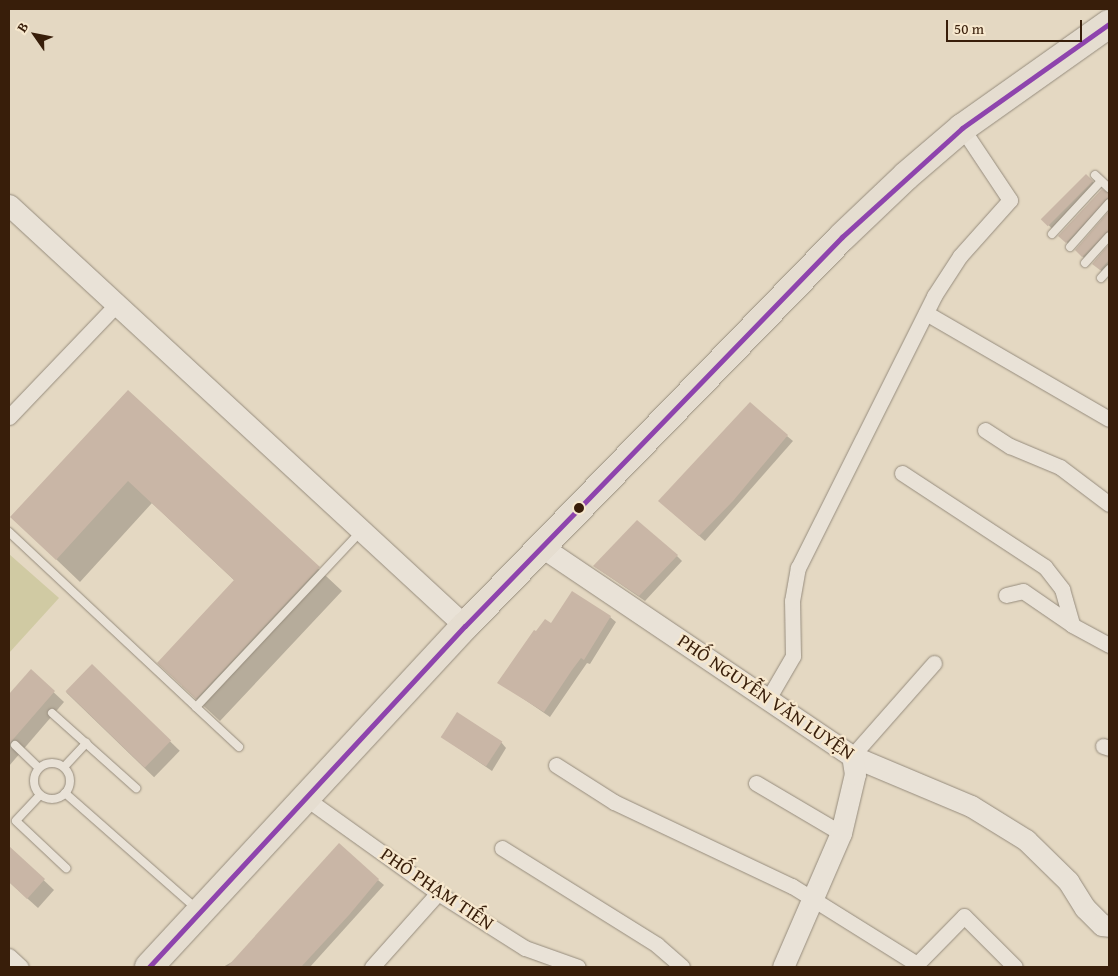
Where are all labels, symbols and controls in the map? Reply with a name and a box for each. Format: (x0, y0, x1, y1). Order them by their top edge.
north arrow (10, 10, 60, 60)
scale bar (948, 10, 1084, 42)
text: B (12, 18, 33, 36)
text: 50 m (954, 18, 984, 39)
unlabelled marker (574, 503, 584, 513)
street label: PHỐ NGUYỄN VĂN LUYỆN (673, 629, 859, 765)
street label: PHỐ PHẠM TIẾN (376, 843, 498, 935)

